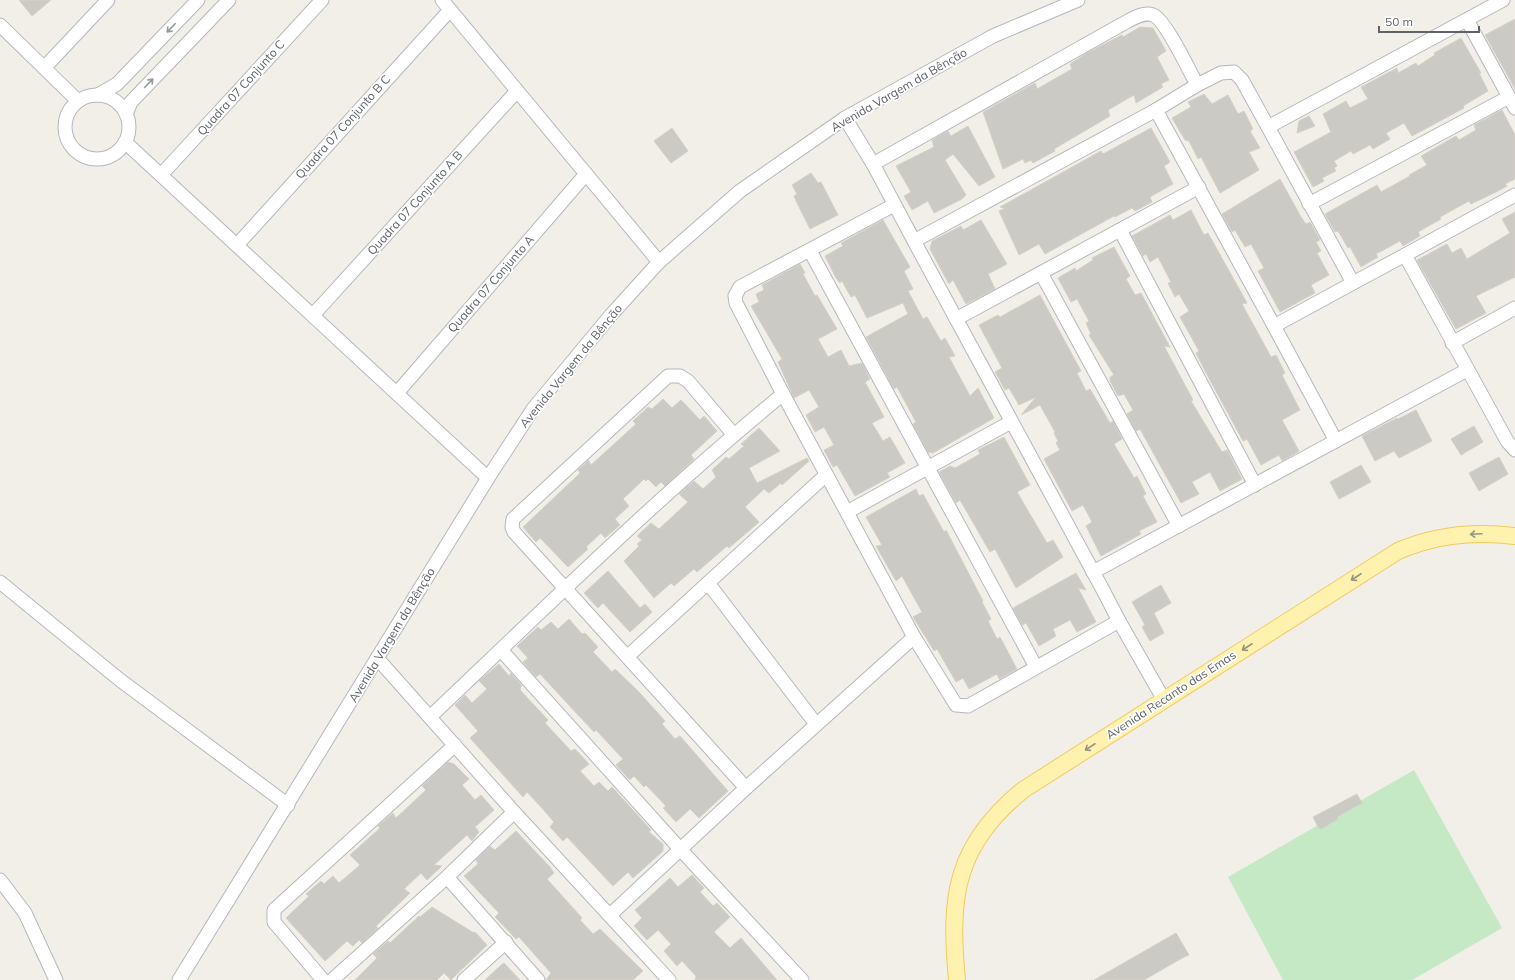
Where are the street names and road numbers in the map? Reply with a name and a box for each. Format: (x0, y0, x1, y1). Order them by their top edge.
street label: Quadra 07 Conjunto C (194, 37, 288, 139)
street label: Avenida Vargem da Bênção (828, 44, 970, 135)
street label: Quadra 07 Conjunto B C (292, 72, 393, 182)
street label: Quadra 07 Conjunto A B (364, 147, 466, 258)
street label: Quadra 07 Conjunto A (444, 232, 537, 335)
street label: Avenida Vargem da Bênção (516, 301, 625, 430)
street label: Avenida Vargem da Bênção (345, 565, 438, 705)
street label: Avenida Recanto das Emas (1103, 647, 1239, 742)

